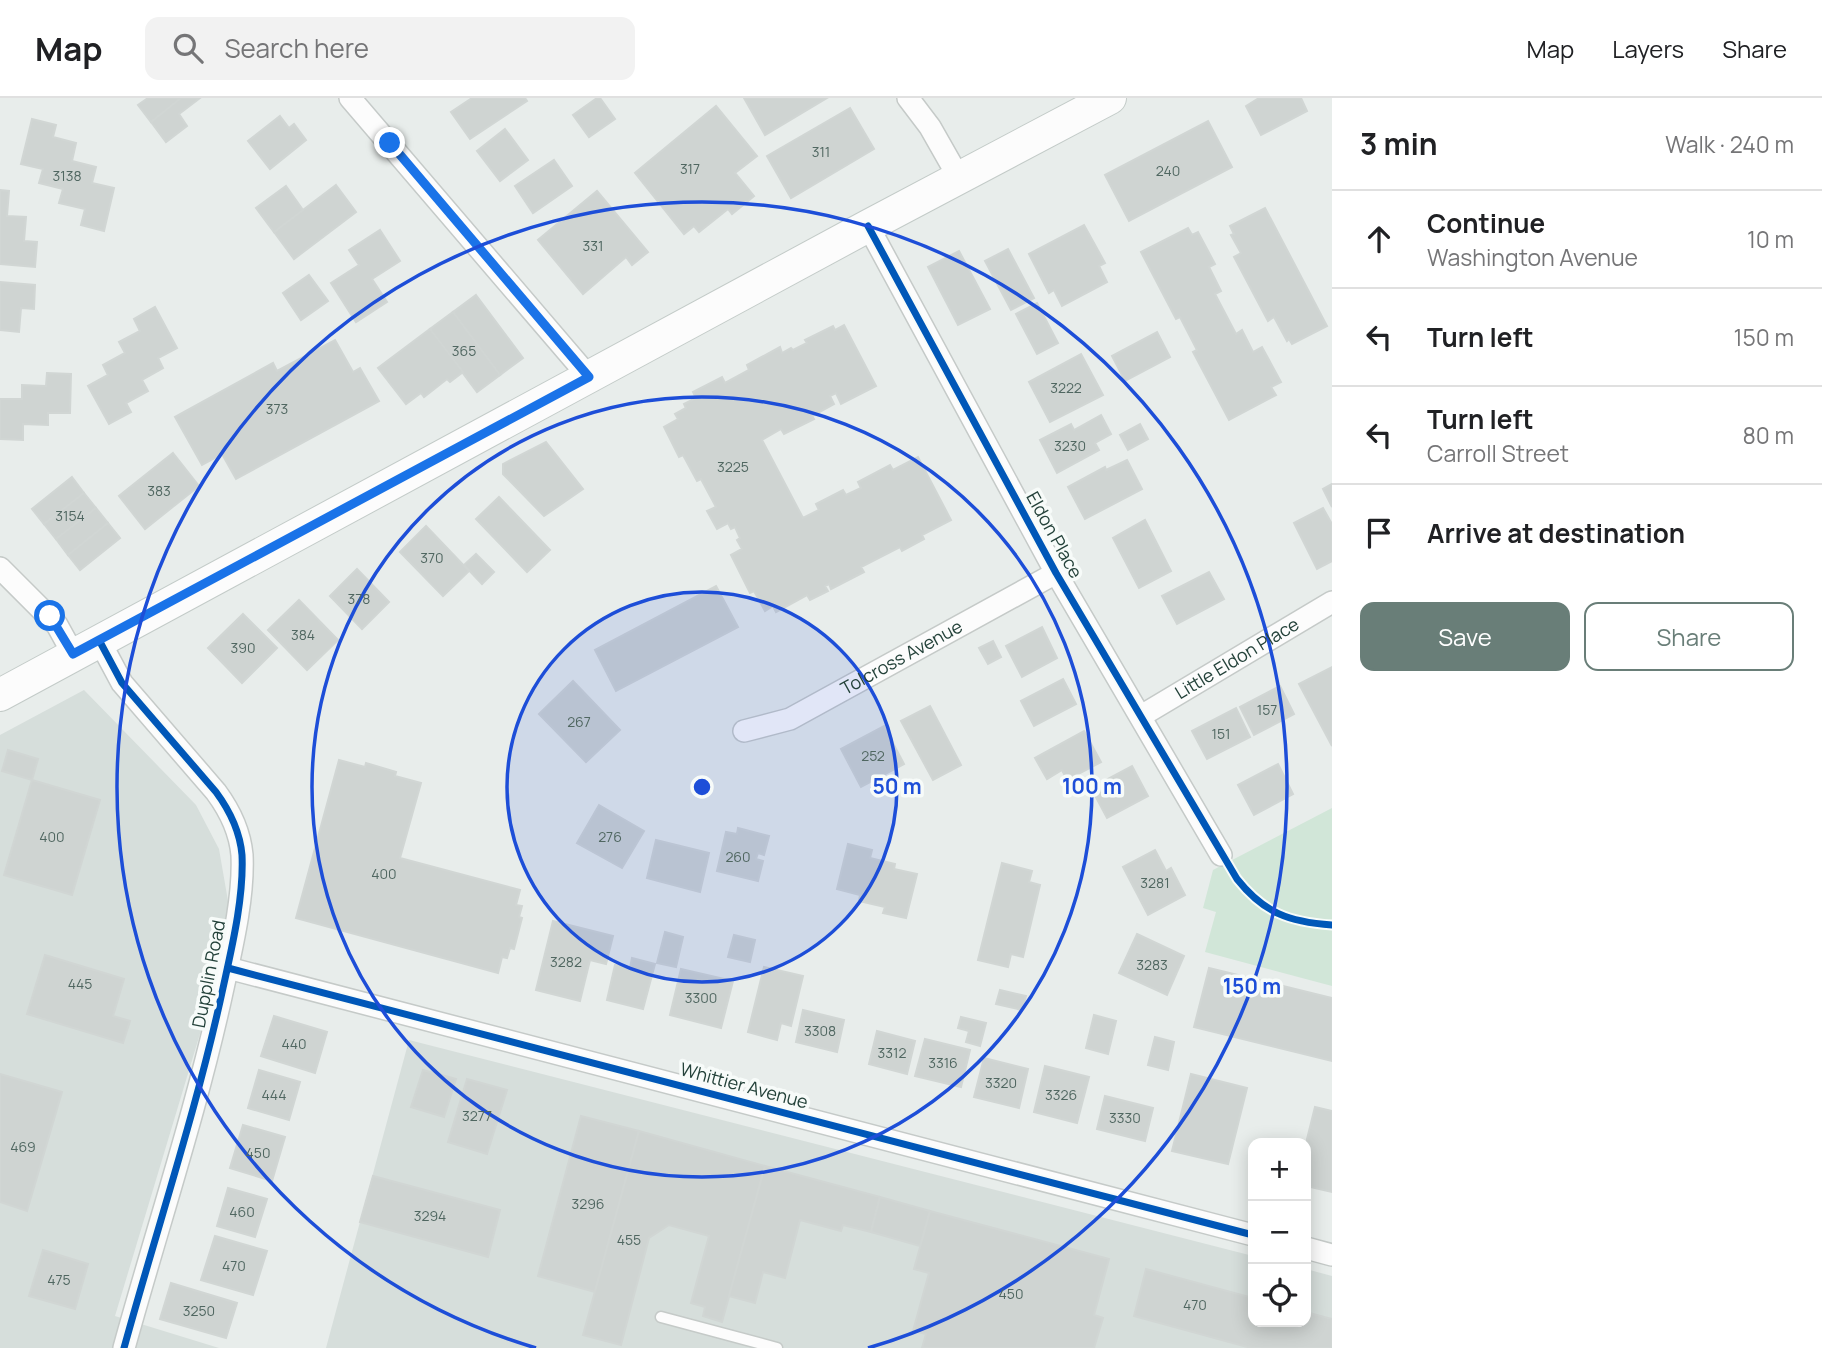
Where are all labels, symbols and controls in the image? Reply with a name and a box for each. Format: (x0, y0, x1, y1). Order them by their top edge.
search box (145, 17, 635, 80)
text: Map (35, 26, 103, 71)
icon: search (169, 29, 207, 67)
text: Search here (225, 30, 369, 66)
text: Map (1527, 32, 1574, 65)
text: Layers (1612, 32, 1684, 65)
text: Share (1722, 32, 1787, 65)
text: 3 min (1360, 123, 1438, 164)
route end (374, 127, 405, 158)
text: Walk · 240 m (1665, 128, 1794, 160)
house number: 311 (812, 142, 830, 161)
house number: 317 (680, 159, 700, 178)
house number: 240 (1156, 161, 1180, 180)
house number: 3138 (52, 166, 82, 185)
text: Continue (1427, 205, 1545, 241)
icon: ahead (1360, 220, 1398, 258)
text: 10 m (1747, 223, 1794, 255)
house number: 331 (583, 236, 603, 255)
text: Washington Avenue (1427, 241, 1638, 273)
icon: left (1360, 318, 1398, 356)
text: Turn left (1427, 319, 1534, 355)
text: 150 m (1734, 321, 1794, 353)
house number: 365 (452, 341, 476, 360)
house number: 3222 (1050, 378, 1082, 397)
house number: 373 (266, 399, 288, 418)
text: Turn left (1427, 401, 1534, 437)
icon: left (1360, 416, 1398, 454)
text: 80 m (1743, 419, 1794, 451)
house number: 3230 (1054, 436, 1086, 455)
text: Carroll Street (1427, 437, 1569, 469)
house number: 3225 (717, 457, 749, 476)
house number: 383 (147, 481, 171, 500)
street label: Eldon Place (1021, 487, 1088, 582)
house number: 3154 (55, 506, 85, 525)
icon: arrive (1360, 514, 1398, 552)
text: Arrive at destination (1427, 515, 1685, 551)
house number: 370 (420, 548, 444, 567)
house number: 378 (348, 589, 370, 608)
route start (34, 600, 65, 631)
button: Save (1360, 602, 1570, 671)
button: Share (1584, 602, 1794, 671)
street label: Little Eldon Place (1170, 611, 1303, 704)
street label: Tolcross Avenue (836, 614, 966, 700)
house number: 384 (291, 625, 315, 644)
house number: 390 (231, 638, 255, 657)
house number: 157 (1257, 700, 1277, 719)
house number: 267 (567, 712, 591, 731)
house number: 151 (1211, 724, 1231, 743)
house number: 252 (861, 746, 885, 765)
text: 50 m (872, 772, 922, 800)
text: 100 m (1062, 772, 1122, 800)
centre of rings (690, 775, 714, 799)
house number: 400 (39, 827, 65, 846)
house number: 276 (598, 827, 622, 846)
house number: 260 (725, 847, 751, 866)
house number: 400 (371, 864, 397, 883)
house number: 3281 (1140, 873, 1170, 892)
street label: Dupplin Road (186, 918, 230, 1030)
house number: 3282 (550, 952, 582, 971)
house number: 3283 (1136, 955, 1168, 974)
text: 150 m (1223, 972, 1281, 1000)
house number: 445 (68, 974, 92, 993)
house number: 3300 (685, 988, 717, 1007)
house number: 3308 (804, 1021, 836, 1040)
house number: 440 (281, 1034, 307, 1053)
house number: 3312 (878, 1043, 906, 1062)
house number: 3316 (928, 1053, 958, 1072)
street label: Whittier Avenue (678, 1056, 811, 1114)
house number: 3320 (985, 1073, 1017, 1092)
house number: 444 (261, 1085, 287, 1104)
house number: 3326 (1045, 1085, 1077, 1104)
house number: 3277 (462, 1106, 492, 1125)
house number: 3330 (1109, 1108, 1141, 1127)
house number: 469 (10, 1137, 36, 1156)
map controls (1248, 1138, 1311, 1327)
button: + (1248, 1138, 1311, 1201)
house number: 450 (246, 1143, 270, 1162)
house number: 3296 (571, 1194, 605, 1213)
button: − (1248, 1201, 1311, 1264)
house number: 460 (229, 1202, 255, 1221)
house number: 3294 (414, 1206, 446, 1225)
house number: 455 (617, 1230, 641, 1249)
house number: 470 (222, 1256, 246, 1275)
button: locate (1248, 1264, 1311, 1327)
house number: 475 (47, 1270, 71, 1289)
house number: 450 (999, 1284, 1023, 1303)
house number: 470 (1183, 1295, 1207, 1314)
house number: 3250 (183, 1301, 215, 1320)

